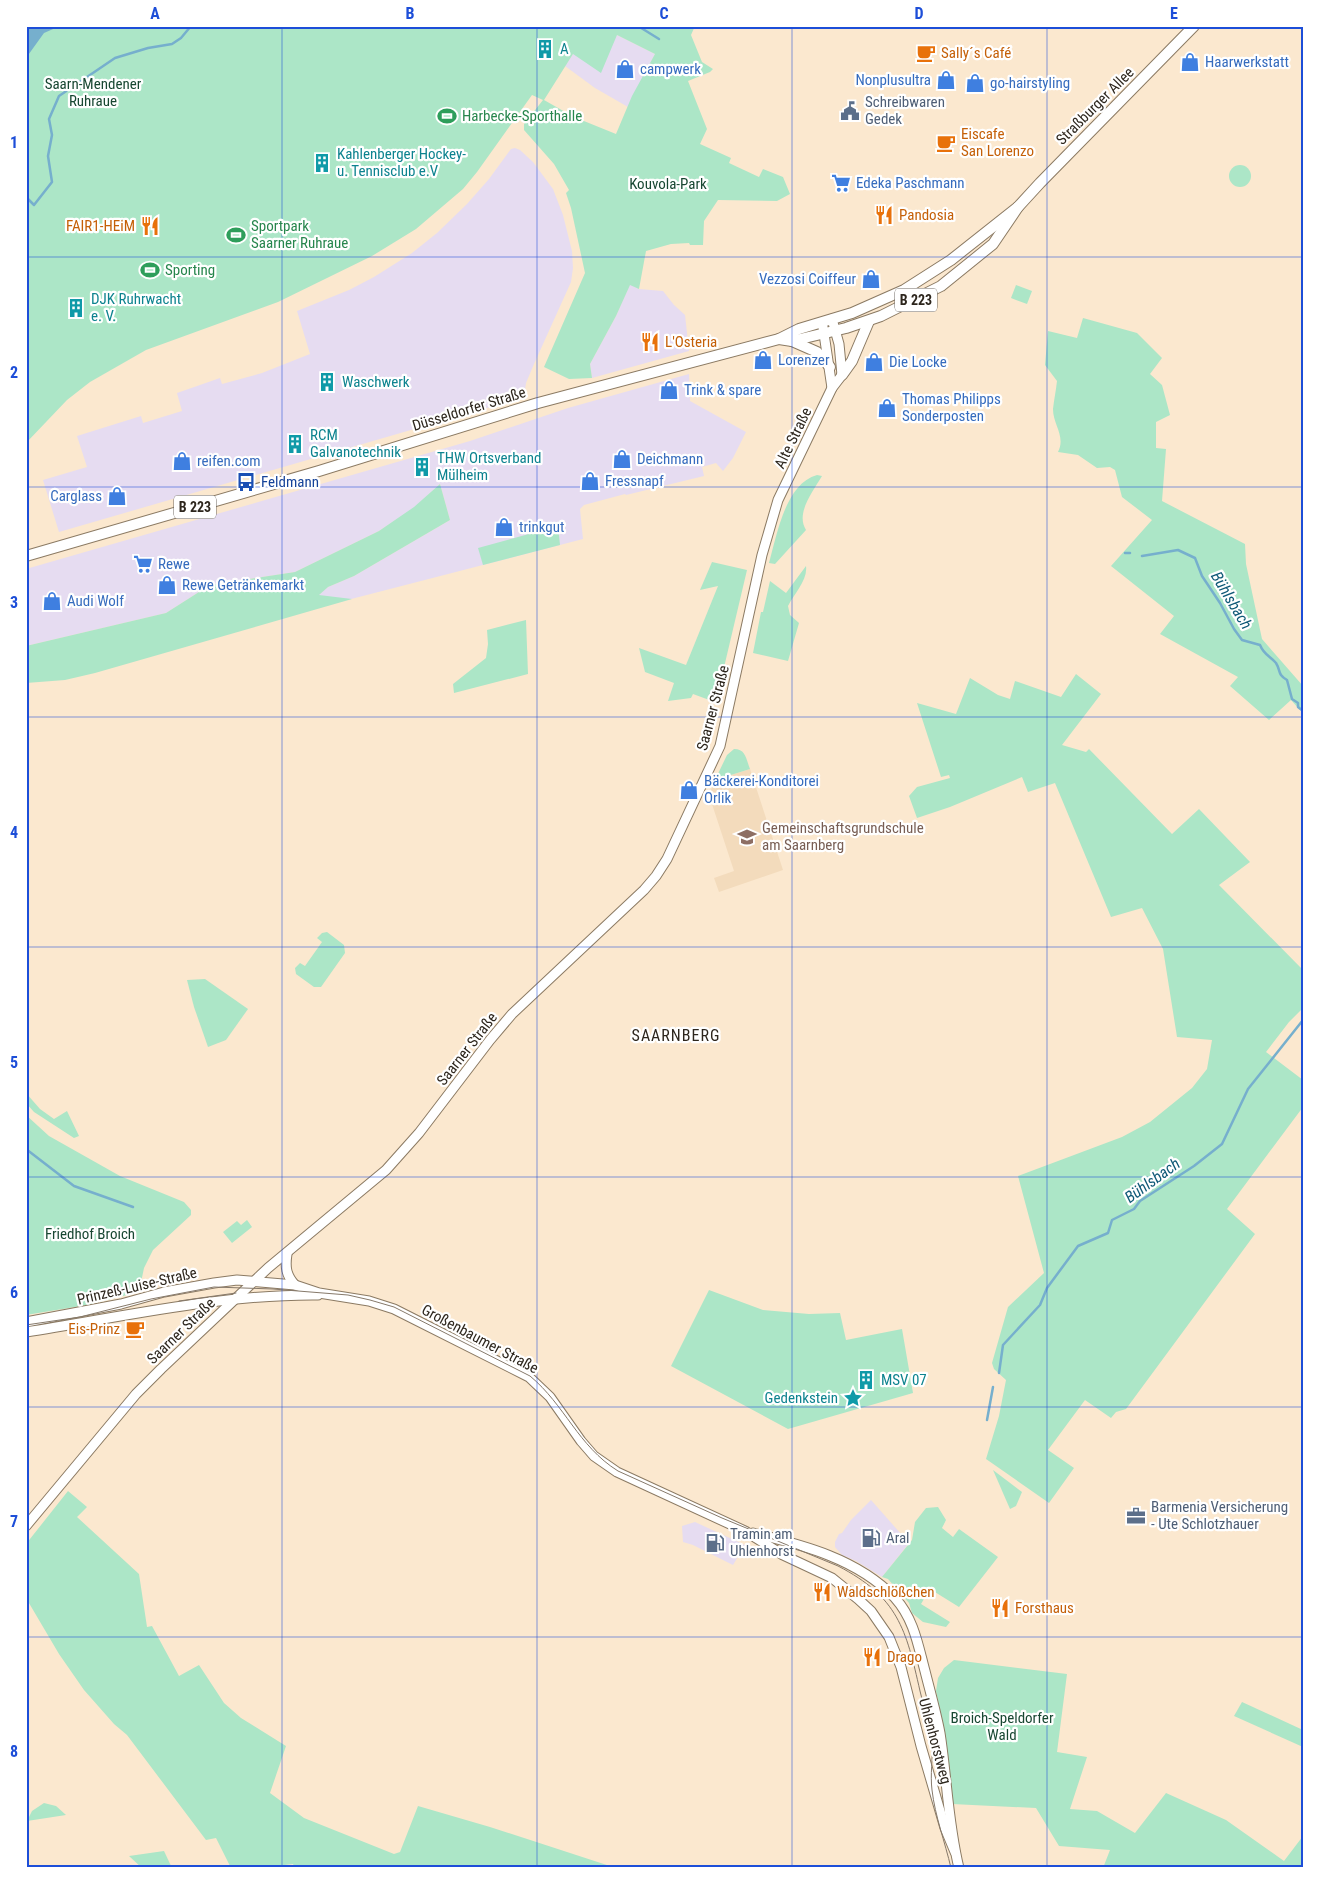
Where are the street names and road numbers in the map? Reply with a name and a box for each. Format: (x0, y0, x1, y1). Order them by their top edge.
street label: Straßburger Allee (1052, 63, 1138, 149)
road number: B 223 (895, 288, 937, 312)
street label: Düsseldorfer Straße (410, 383, 528, 435)
street label: Alte Straße (771, 405, 815, 471)
road number: B 223 (174, 496, 216, 518)
street label: Saarner Straße (693, 663, 733, 753)
street label: Saarner Straße (433, 1009, 501, 1089)
street label: Prinzeß-Luise-Straße (75, 1263, 199, 1309)
street label: Saarner Straße (143, 1294, 219, 1368)
street label: Großenbaumer Straße (419, 1301, 541, 1377)
street label: Uhlenhorstweg (915, 1696, 955, 1786)

